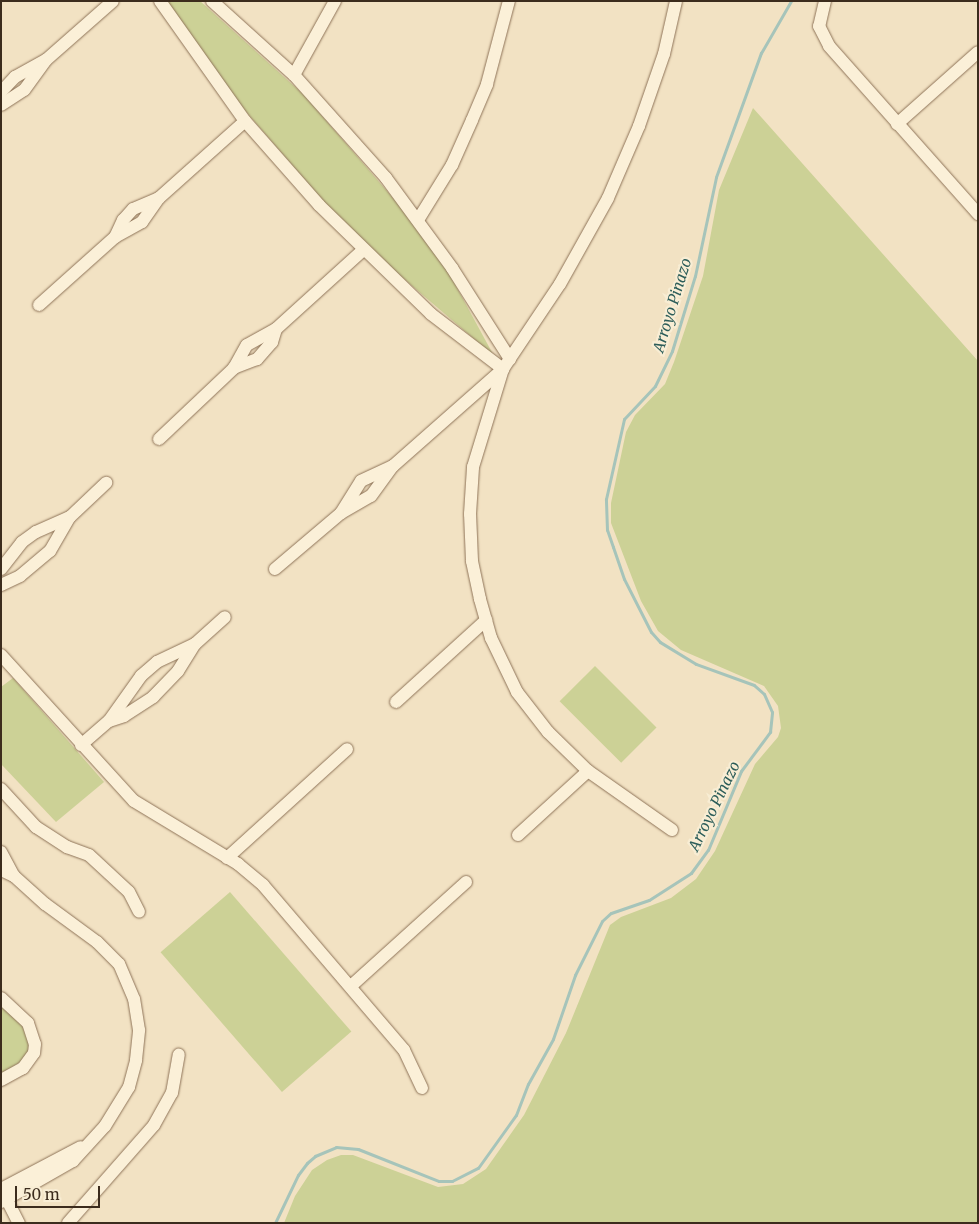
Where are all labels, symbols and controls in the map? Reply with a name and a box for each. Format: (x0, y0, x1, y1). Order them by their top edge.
water label: Arroyo Pinazo (649, 256, 695, 354)
water label: Arroyo Pinazo (685, 758, 743, 854)
scale bar (18, 1176, 102, 1208)
text: 50 m (23, 1185, 60, 1204)

